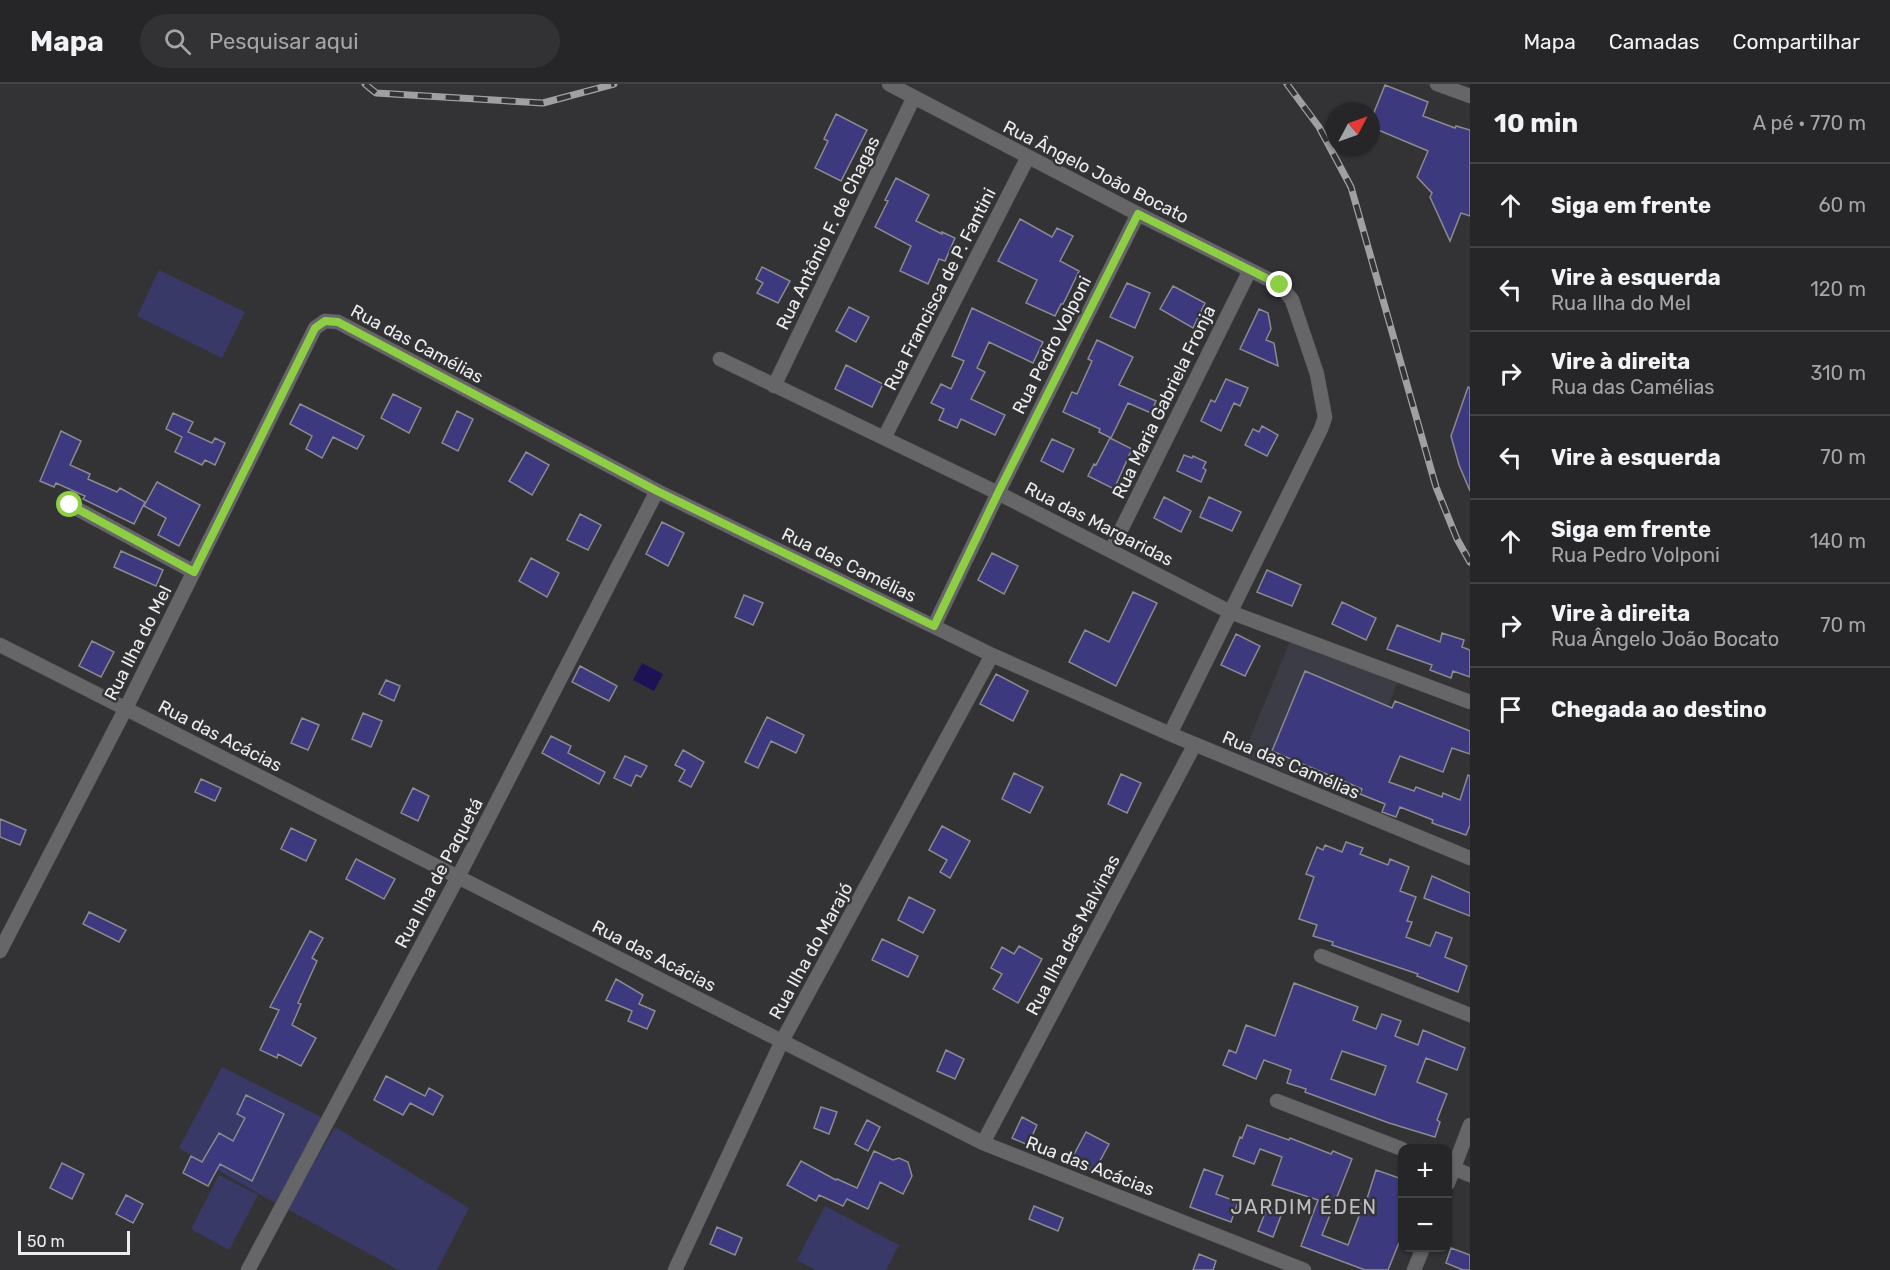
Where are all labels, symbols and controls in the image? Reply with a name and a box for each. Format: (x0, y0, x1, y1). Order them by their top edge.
search box (140, 14, 560, 68)
text: Mapa (30, 25, 104, 58)
icon: search (161, 25, 194, 58)
text: Pesquisar aqui (209, 28, 359, 55)
text: Mapa (1523, 29, 1576, 54)
text: Camadas (1609, 29, 1699, 54)
text: Compartilhar (1732, 29, 1860, 54)
north arrow (1326, 102, 1380, 156)
text: 10 min (1494, 108, 1578, 139)
text: A pé · 770 m (1753, 111, 1866, 135)
street label: Rua Ângelo João Bocato (1000, 116, 1192, 228)
street label: Rua Antônio F. de Chagas (771, 132, 885, 334)
street label: Rua Francisca de P. Fantini (879, 184, 1001, 394)
icon: ahead (1494, 189, 1527, 222)
text: Siga em frente (1551, 192, 1711, 219)
text: 60 m (1819, 193, 1866, 217)
text: Vire à esquerda (1551, 264, 1721, 291)
route end (1266, 271, 1292, 297)
street label: Rua Pedro Volponi (1008, 272, 1096, 418)
icon: left (1494, 273, 1527, 306)
text: 120 m (1810, 277, 1866, 301)
text: Rua Ilha do Mel (1551, 291, 1691, 315)
street label: Rua das Camélias (347, 300, 487, 388)
street label: Rua Maria Gabriela Fronja (1108, 302, 1220, 502)
text: Vire à direita (1551, 348, 1690, 375)
icon: right (1494, 357, 1527, 390)
text: 310 m (1810, 361, 1866, 385)
text: Rua das Camélias (1551, 375, 1714, 399)
icon: left (1494, 441, 1527, 474)
text: Vire à esquerda (1551, 444, 1721, 471)
text: 70 m (1820, 445, 1866, 469)
street label: Rua das Margaridas (1021, 477, 1177, 571)
route start (56, 491, 82, 517)
text: Siga em frente (1551, 516, 1711, 543)
street label: Rua das Camélias (778, 523, 920, 607)
icon: ahead (1494, 525, 1527, 558)
text: 140 m (1810, 529, 1866, 553)
text: Rua Pedro Volponi (1551, 543, 1720, 567)
street label: Rua Ilha do Mel (100, 582, 176, 704)
text: Vire à direita (1551, 600, 1690, 627)
icon: right (1494, 609, 1527, 642)
text: 70 m (1820, 613, 1866, 637)
text: Rua Ângelo João Bocato (1551, 627, 1779, 651)
icon: arrive (1494, 693, 1527, 726)
street label: Rua das Acácias (154, 695, 286, 777)
text: Chegada ao destino (1551, 696, 1767, 723)
street label: Rua das Camélias (1219, 726, 1363, 804)
street label: Rua Ilha de Paquetá (390, 794, 488, 952)
street label: Rua Ilha das Malvinas (1021, 851, 1125, 1019)
street label: Rua Ilha do Marajó (764, 879, 858, 1023)
street label: Rua das Acácias (588, 915, 720, 997)
street label: Rua das Acácias (1023, 1131, 1157, 1201)
map controls (1398, 1144, 1452, 1252)
button: + (1398, 1144, 1452, 1198)
district label: JARDIM ÉDEN (1230, 1195, 1378, 1219)
button: − (1398, 1198, 1452, 1252)
scale bar (18, 1228, 130, 1256)
text: 50 m (27, 1232, 65, 1251)

